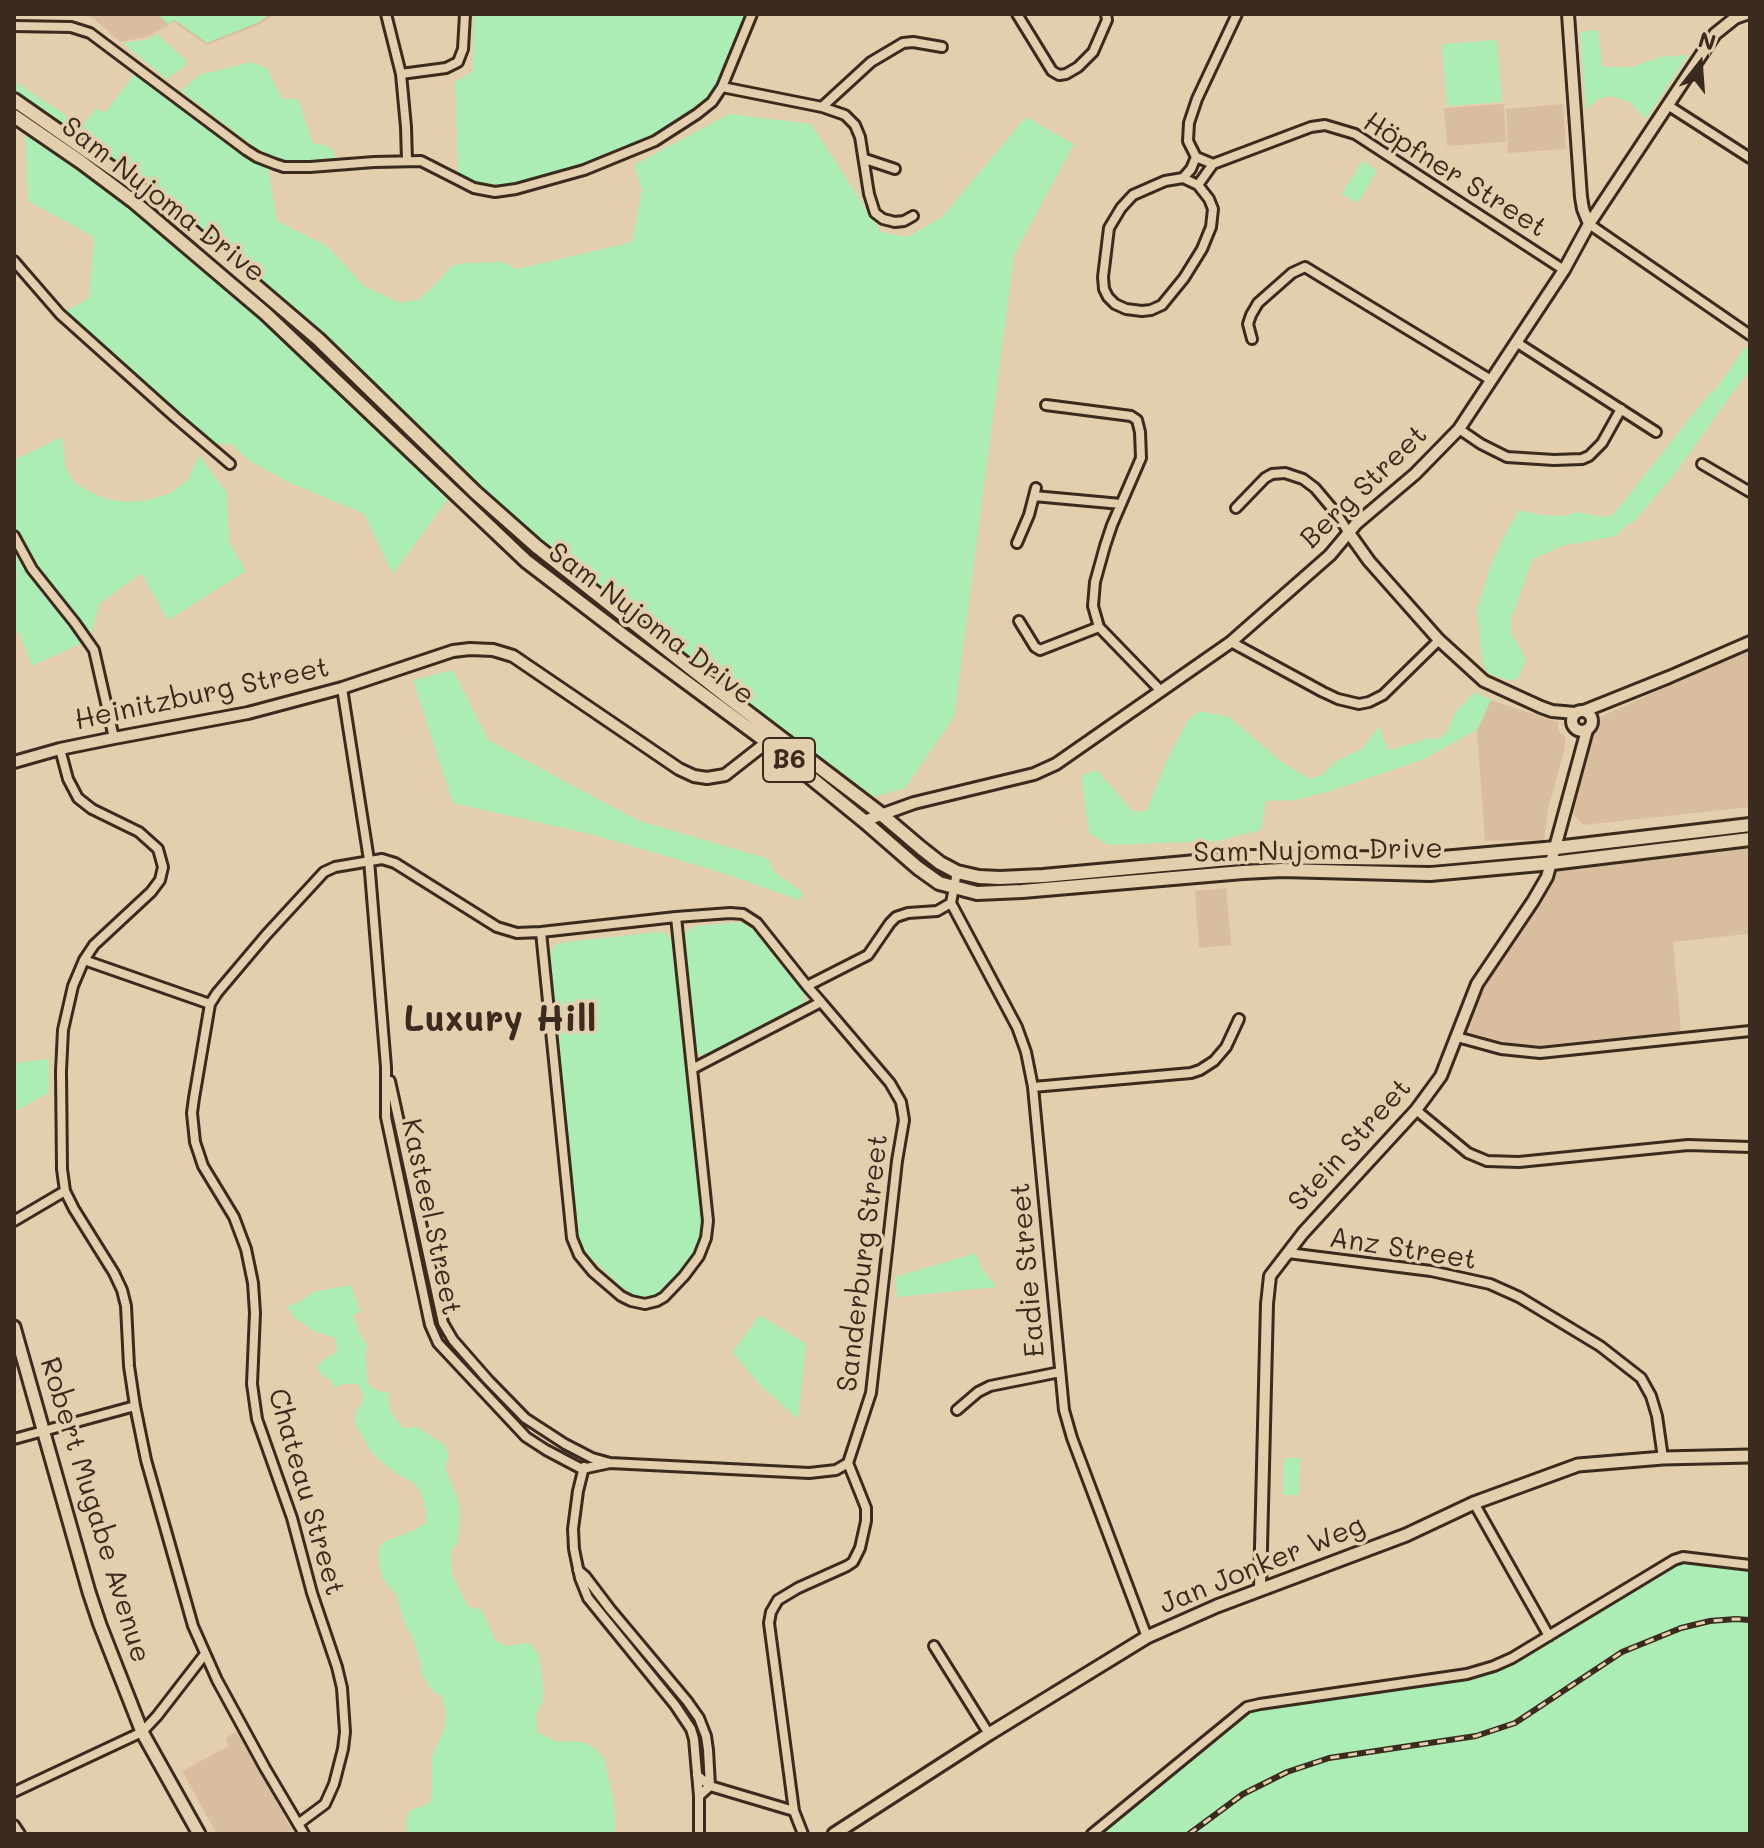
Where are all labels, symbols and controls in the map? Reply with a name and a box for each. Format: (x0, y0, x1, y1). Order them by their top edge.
north arrow (1660, 24, 1740, 104)
text: N (1695, 24, 1719, 57)
street label: Höpfner Street (1357, 105, 1553, 245)
street label: Sam Nujoma Drive (54, 110, 272, 290)
street label: Berg Street (1294, 418, 1434, 556)
street label: Sam Nujoma Drive (541, 536, 761, 712)
street label: Heinitzburg Street (72, 651, 332, 737)
road number: B6 (763, 738, 815, 782)
street label: Sam Nujoma Drive (1193, 832, 1443, 870)
district label: Luxury Hill (404, 998, 596, 1042)
street label: Stein Street (1281, 1071, 1419, 1219)
street label: Kasteel Street (394, 1116, 468, 1318)
street label: Sanderburg Street (831, 1132, 895, 1394)
street label: Eadie Street (1004, 1181, 1052, 1359)
street label: Anz Street (1327, 1221, 1479, 1277)
street label: Robert Mugabe Avenue (33, 1353, 157, 1667)
street label: Chateau Street (260, 1385, 352, 1599)
street label: Jan Jonker Weg (1155, 1509, 1369, 1621)

